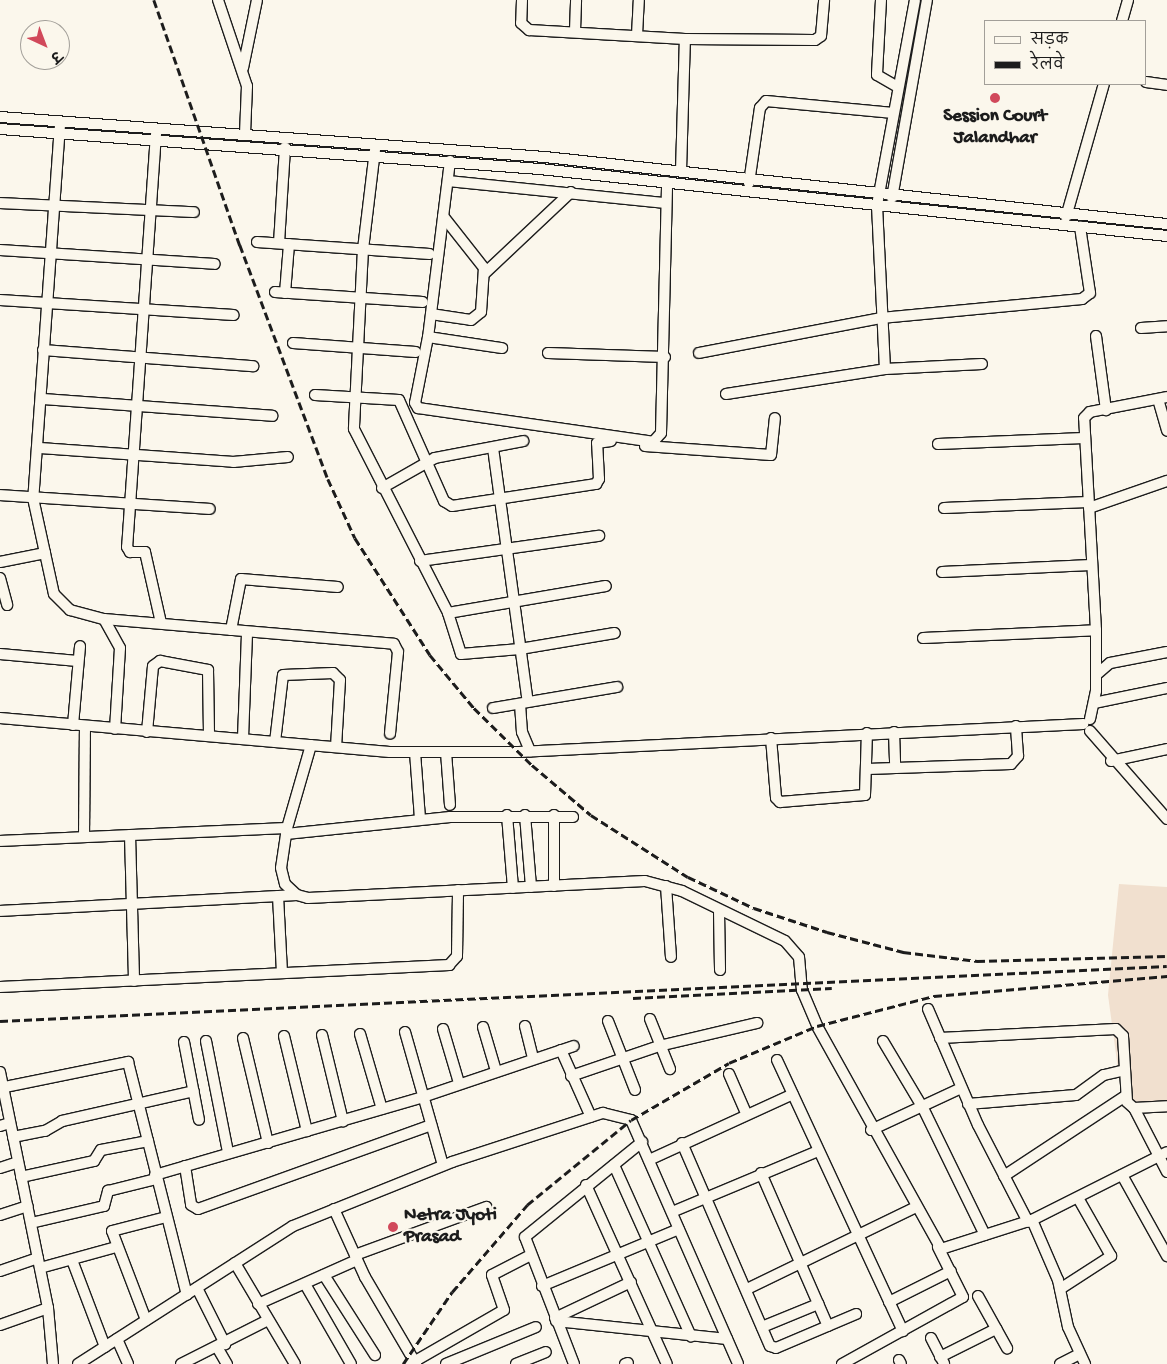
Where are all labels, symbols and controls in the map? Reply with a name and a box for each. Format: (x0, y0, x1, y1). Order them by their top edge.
north arrow (20, 20, 70, 70)
legend (984, 20, 1147, 85)
text: सड़क (1031, 32, 1068, 50)
text: उ (46, 46, 64, 65)
text: रेलवे (1031, 57, 1064, 75)
marker: Session Court Jalandhar (989, 92, 1001, 104)
place label: Session Court Jalandhar (943, 106, 1047, 150)
place label: Netra Jyoti Prasad (404, 1205, 497, 1249)
marker: Netra Jyoti Prasad (386, 1220, 400, 1234)

